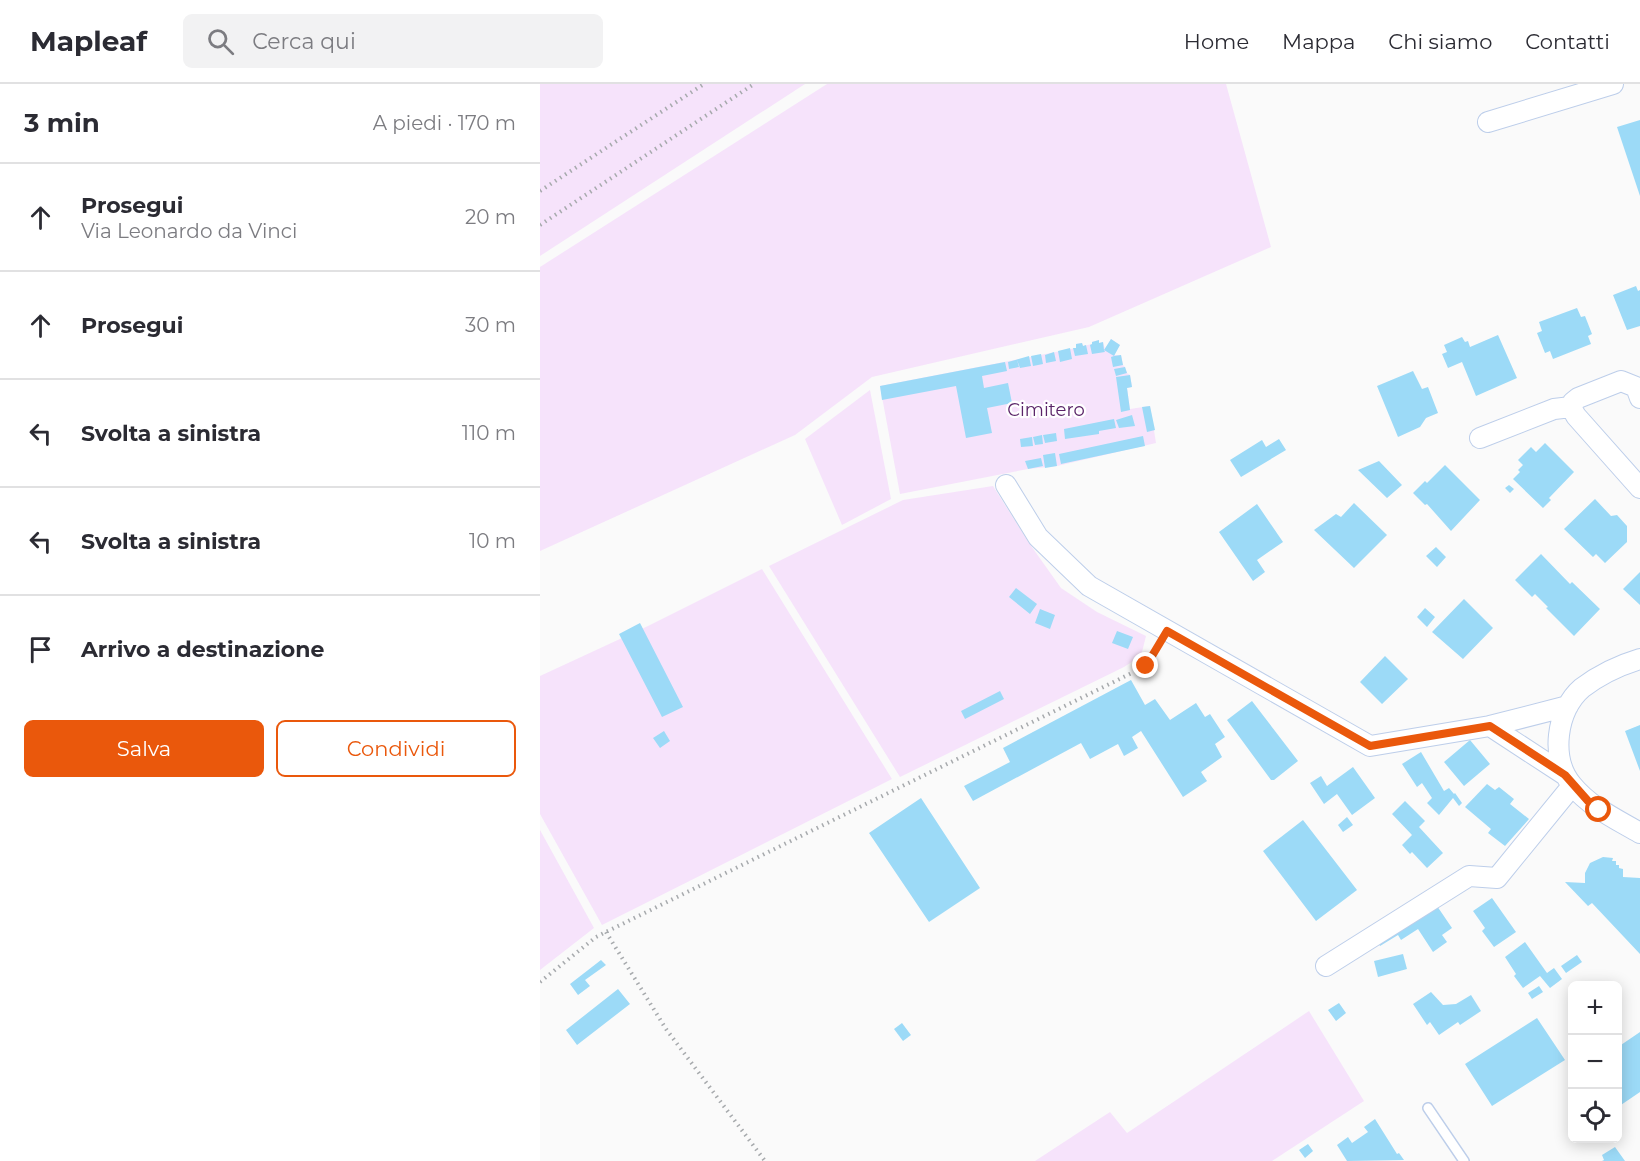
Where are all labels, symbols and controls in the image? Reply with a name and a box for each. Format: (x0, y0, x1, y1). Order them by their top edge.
search box (183, 14, 603, 68)
text: Mapleaf (30, 24, 147, 58)
icon: search (204, 25, 237, 58)
text: Cerca qui (252, 28, 356, 55)
text: Home (1184, 29, 1249, 54)
text: Mappa (1282, 29, 1355, 54)
text: Chi siamo (1388, 29, 1492, 54)
text: Contatti (1525, 29, 1610, 54)
text: 3 min (24, 107, 100, 139)
text: A piedi · 170 m (373, 111, 516, 135)
text: Prosegui (81, 192, 183, 219)
icon: ahead (24, 201, 57, 234)
text: 20 m (465, 205, 516, 229)
text: Via Leonardo da Vinci (81, 219, 297, 243)
icon: ahead (24, 309, 57, 342)
text: Prosegui (81, 312, 183, 339)
text: 30 m (465, 313, 516, 337)
park label: Cimitero (1007, 399, 1085, 421)
icon: left (24, 417, 57, 450)
text: Svolta a sinistra (81, 420, 261, 447)
text: 110 m (462, 421, 516, 445)
icon: left (24, 525, 57, 558)
text: Svolta a sinistra (81, 528, 261, 555)
text: 10 m (469, 529, 516, 553)
icon: arrive (24, 633, 57, 666)
text: Arrivo a destinazione (81, 636, 324, 663)
route end (1132, 652, 1158, 678)
button: Salva (24, 720, 264, 777)
button: Condividi (276, 720, 516, 777)
route start (1585, 796, 1611, 822)
map controls (1568, 981, 1622, 1143)
button: + (1568, 981, 1622, 1035)
button: − (1568, 1035, 1622, 1089)
button: locate (1568, 1089, 1622, 1143)

